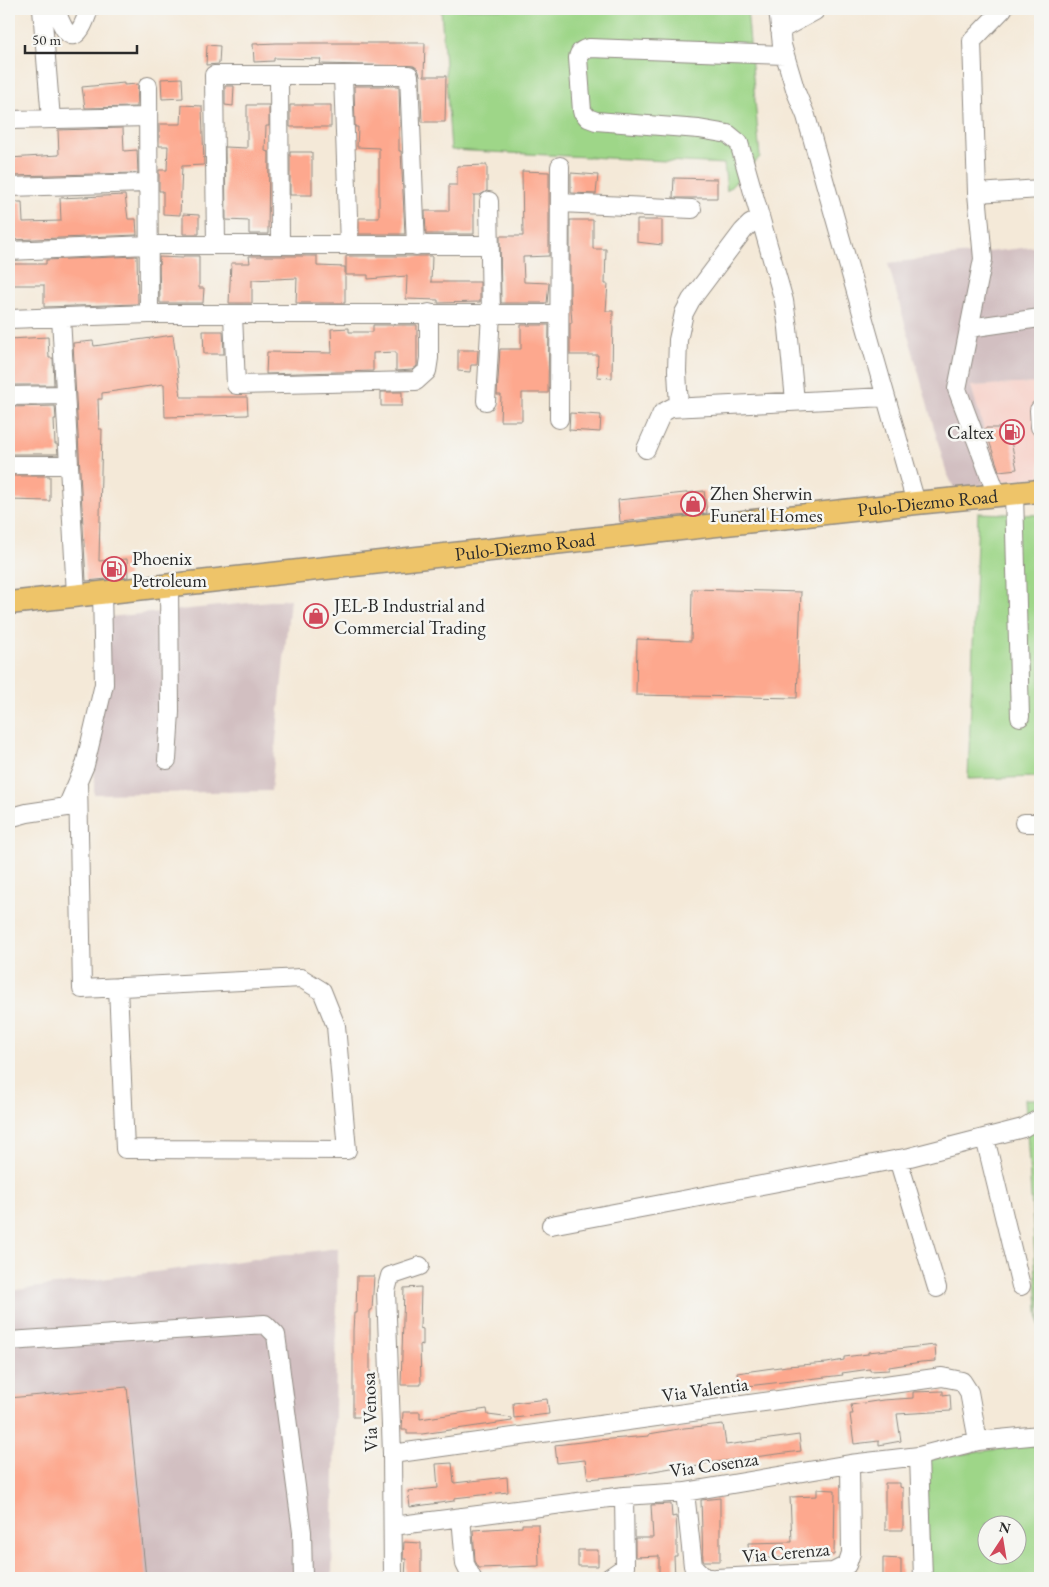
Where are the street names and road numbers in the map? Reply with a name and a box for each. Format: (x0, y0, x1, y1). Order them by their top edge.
street label: Pulo-Diezmo Road (856, 483, 999, 522)
street label: Pulo-Diezmo Road (453, 526, 597, 567)
street label: Via Venosa (356, 1371, 383, 1452)
street label: Via Valentia (660, 1371, 750, 1408)
street label: Via Cosenza (668, 1446, 761, 1483)
street label: Via Cerenza (741, 1536, 831, 1569)

